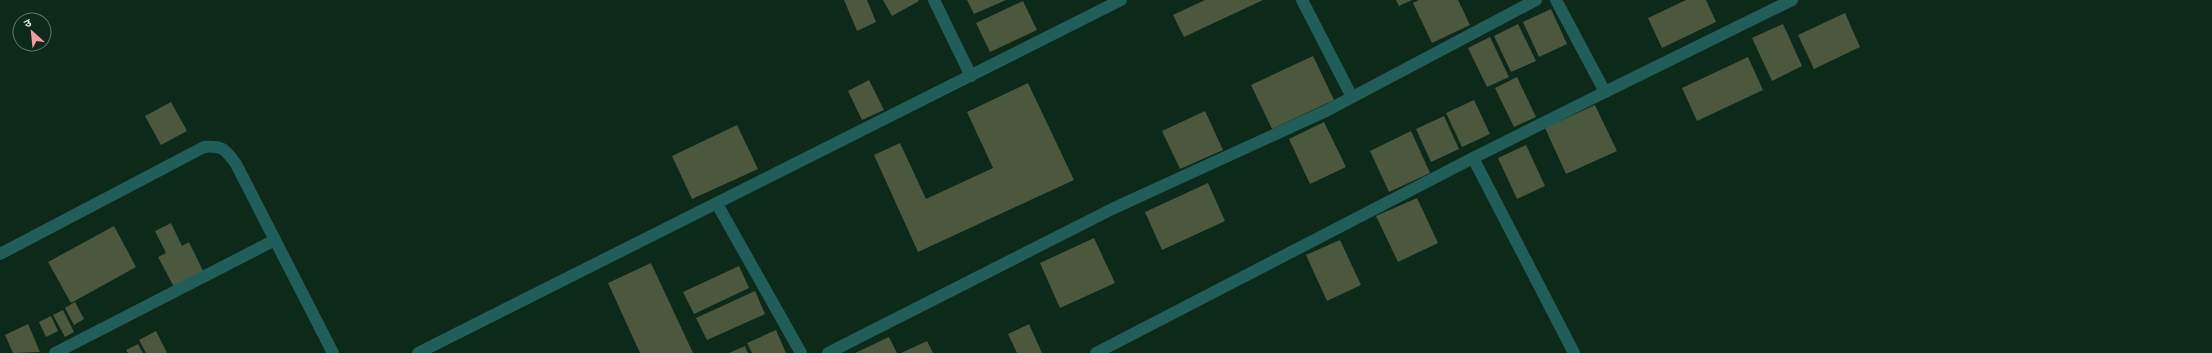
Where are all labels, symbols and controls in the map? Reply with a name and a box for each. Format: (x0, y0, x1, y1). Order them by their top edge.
north arrow (12, 12, 52, 52)
text: उ (21, 15, 34, 30)

